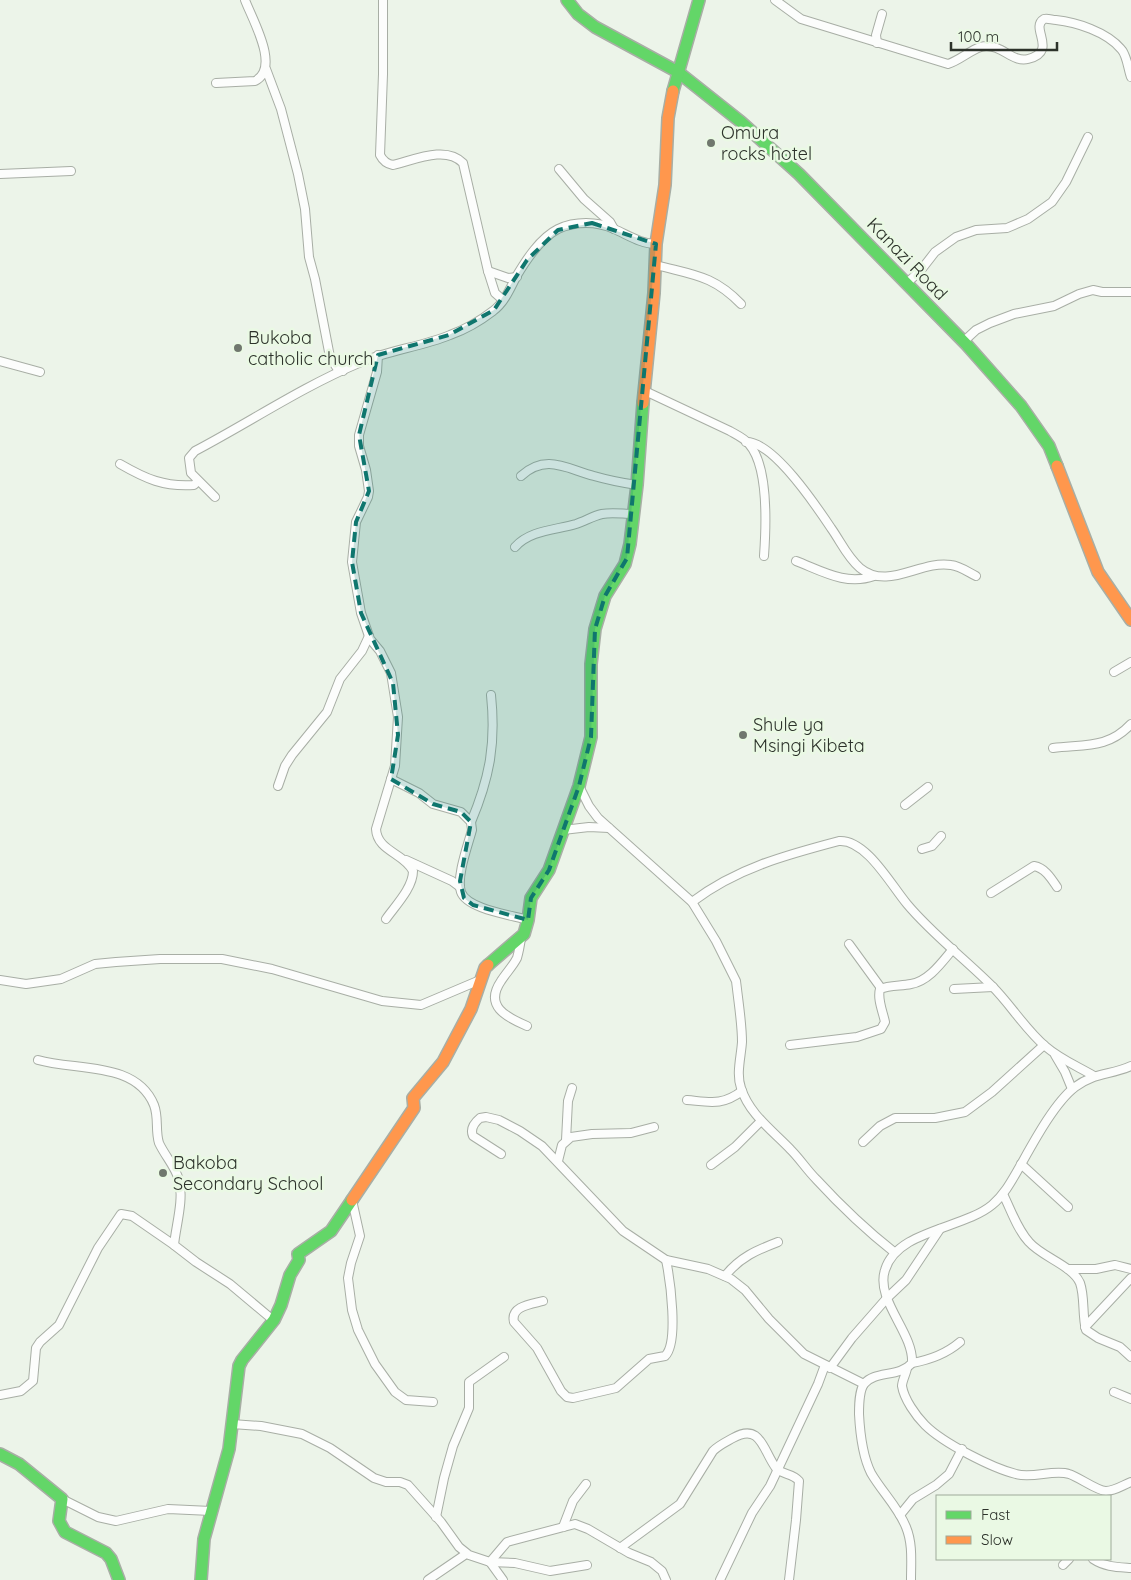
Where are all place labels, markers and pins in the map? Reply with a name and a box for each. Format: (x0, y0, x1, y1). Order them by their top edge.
place label: Omura rocks hotel (721, 121, 812, 165)
marker: Omura rocks hotel (705, 137, 717, 149)
place label: Bukoba catholic church (248, 326, 374, 370)
marker: Bukoba catholic church (232, 342, 244, 354)
place label: Shule ya Msingi Kibeta (753, 713, 865, 757)
marker: Shule ya Msingi Kibeta (737, 729, 749, 741)
place label: Bakoba Secondary School (173, 1151, 323, 1195)
marker: Bakoba Secondary School (157, 1167, 169, 1179)

